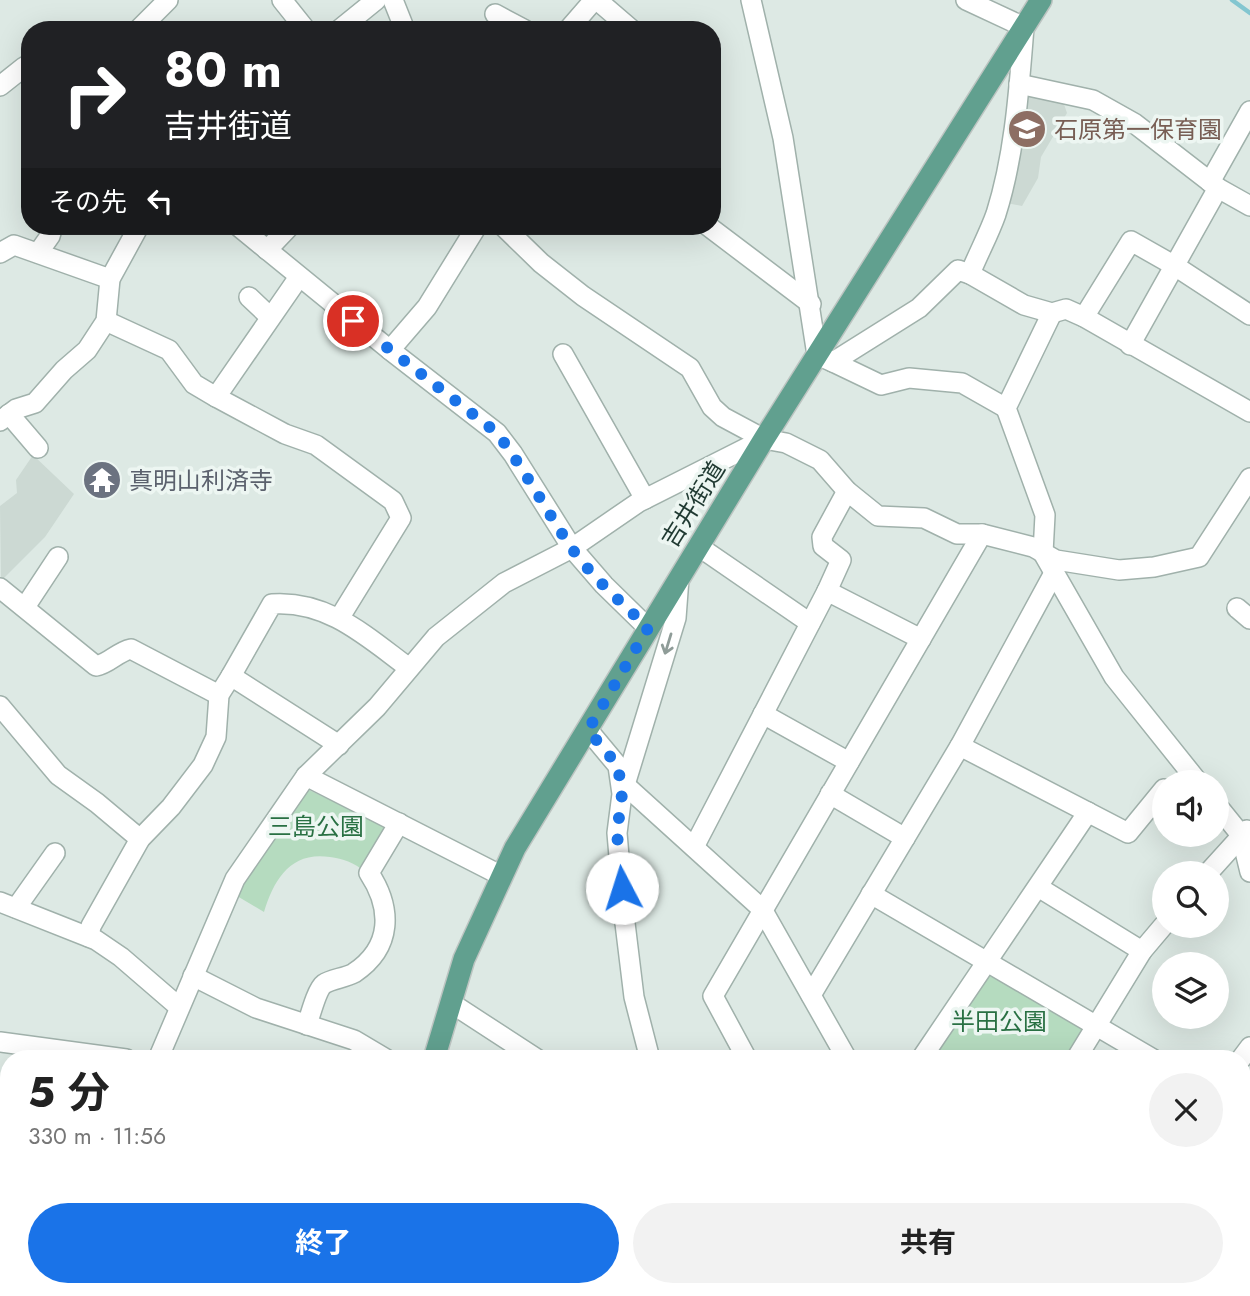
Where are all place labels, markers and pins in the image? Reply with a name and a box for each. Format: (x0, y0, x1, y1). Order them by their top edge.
school or university icon: 石原第一保育園 (1006, 108, 1048, 150)
place label: 石原第一保育園 (1054, 112, 1222, 147)
pin (323, 291, 383, 351)
temple icon: 真明山利済寺 (81, 459, 123, 501)
place label: 真明山利済寺 (129, 463, 273, 498)

